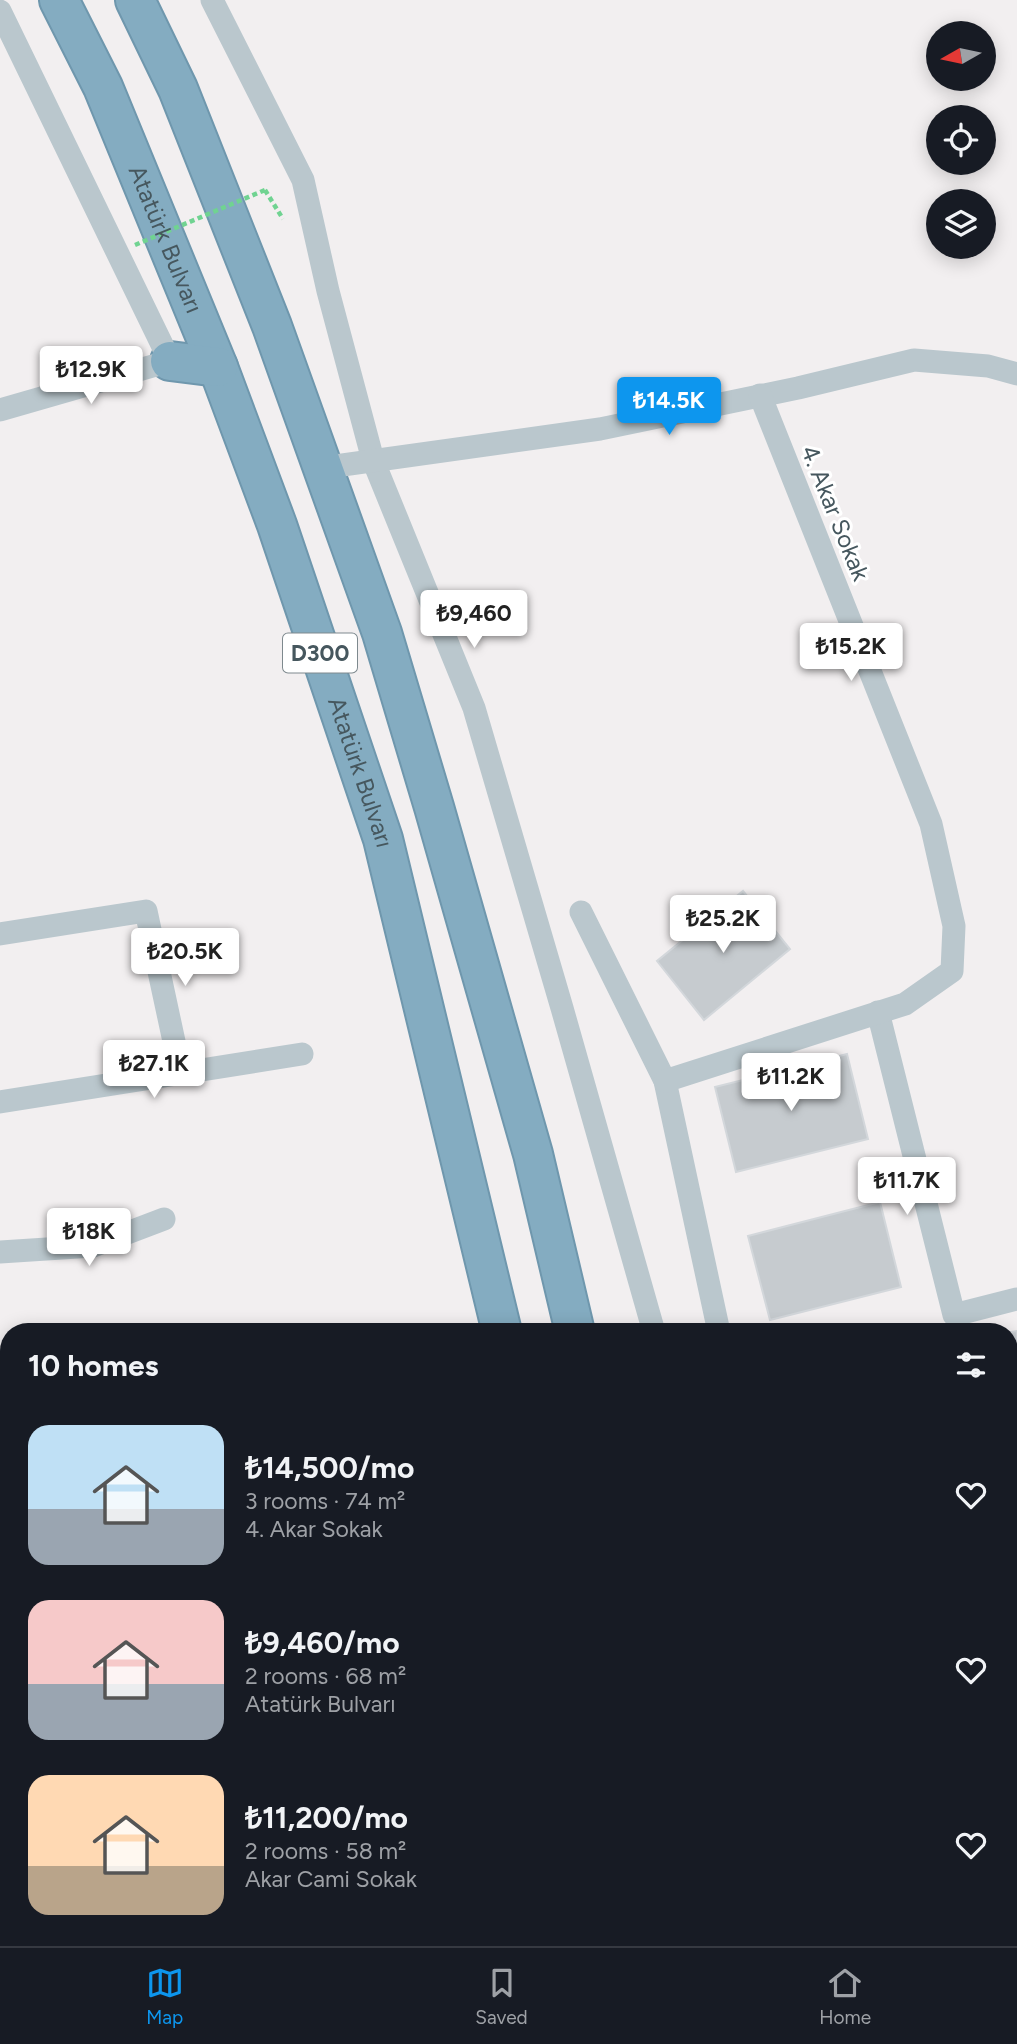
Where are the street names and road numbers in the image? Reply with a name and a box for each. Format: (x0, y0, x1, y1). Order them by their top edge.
street label: Atatürk Bulvarı (123, 161, 209, 317)
street label: 4. Akar Sokak (795, 441, 876, 585)
road number: D300 (283, 634, 357, 673)
street label: Atatürk Bulvarı (322, 693, 400, 850)

